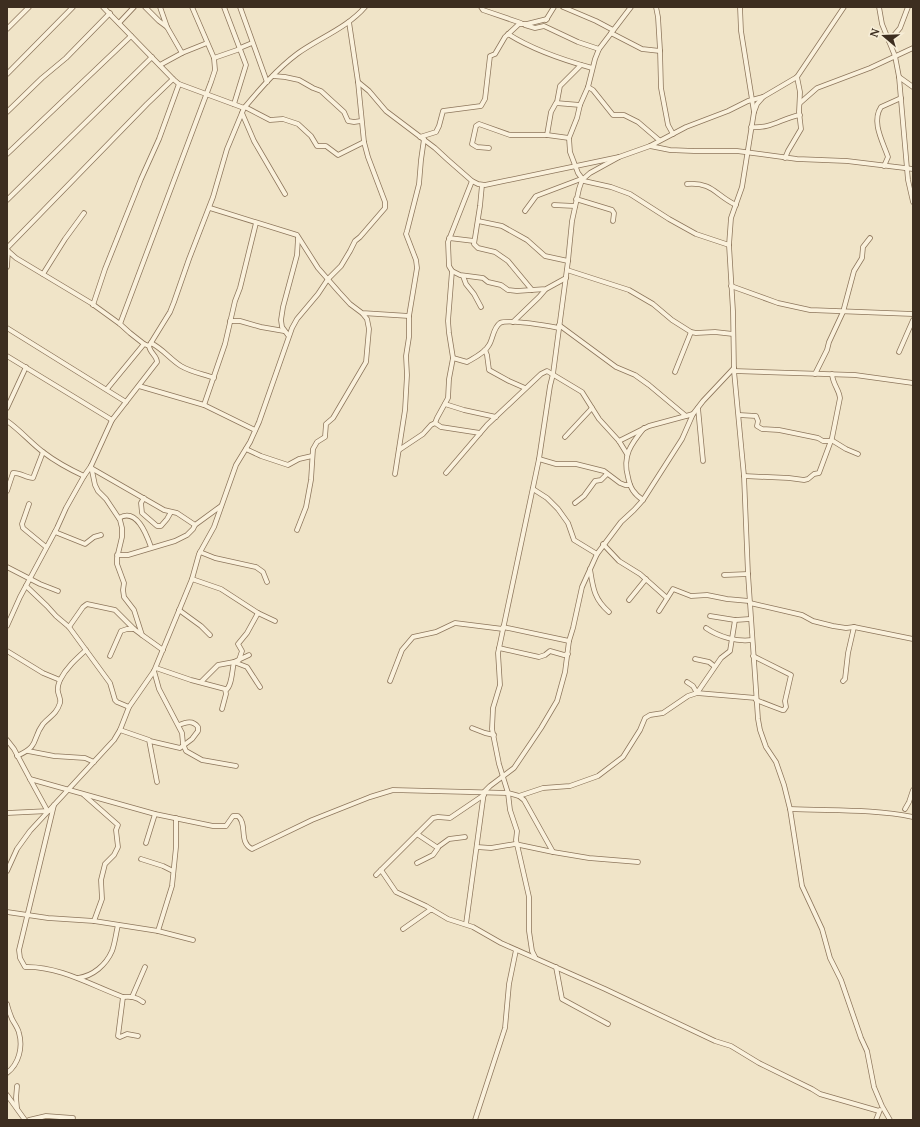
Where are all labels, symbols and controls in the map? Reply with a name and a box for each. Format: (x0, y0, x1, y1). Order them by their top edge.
north arrow (864, 16, 904, 56)
text: N (867, 26, 883, 39)

